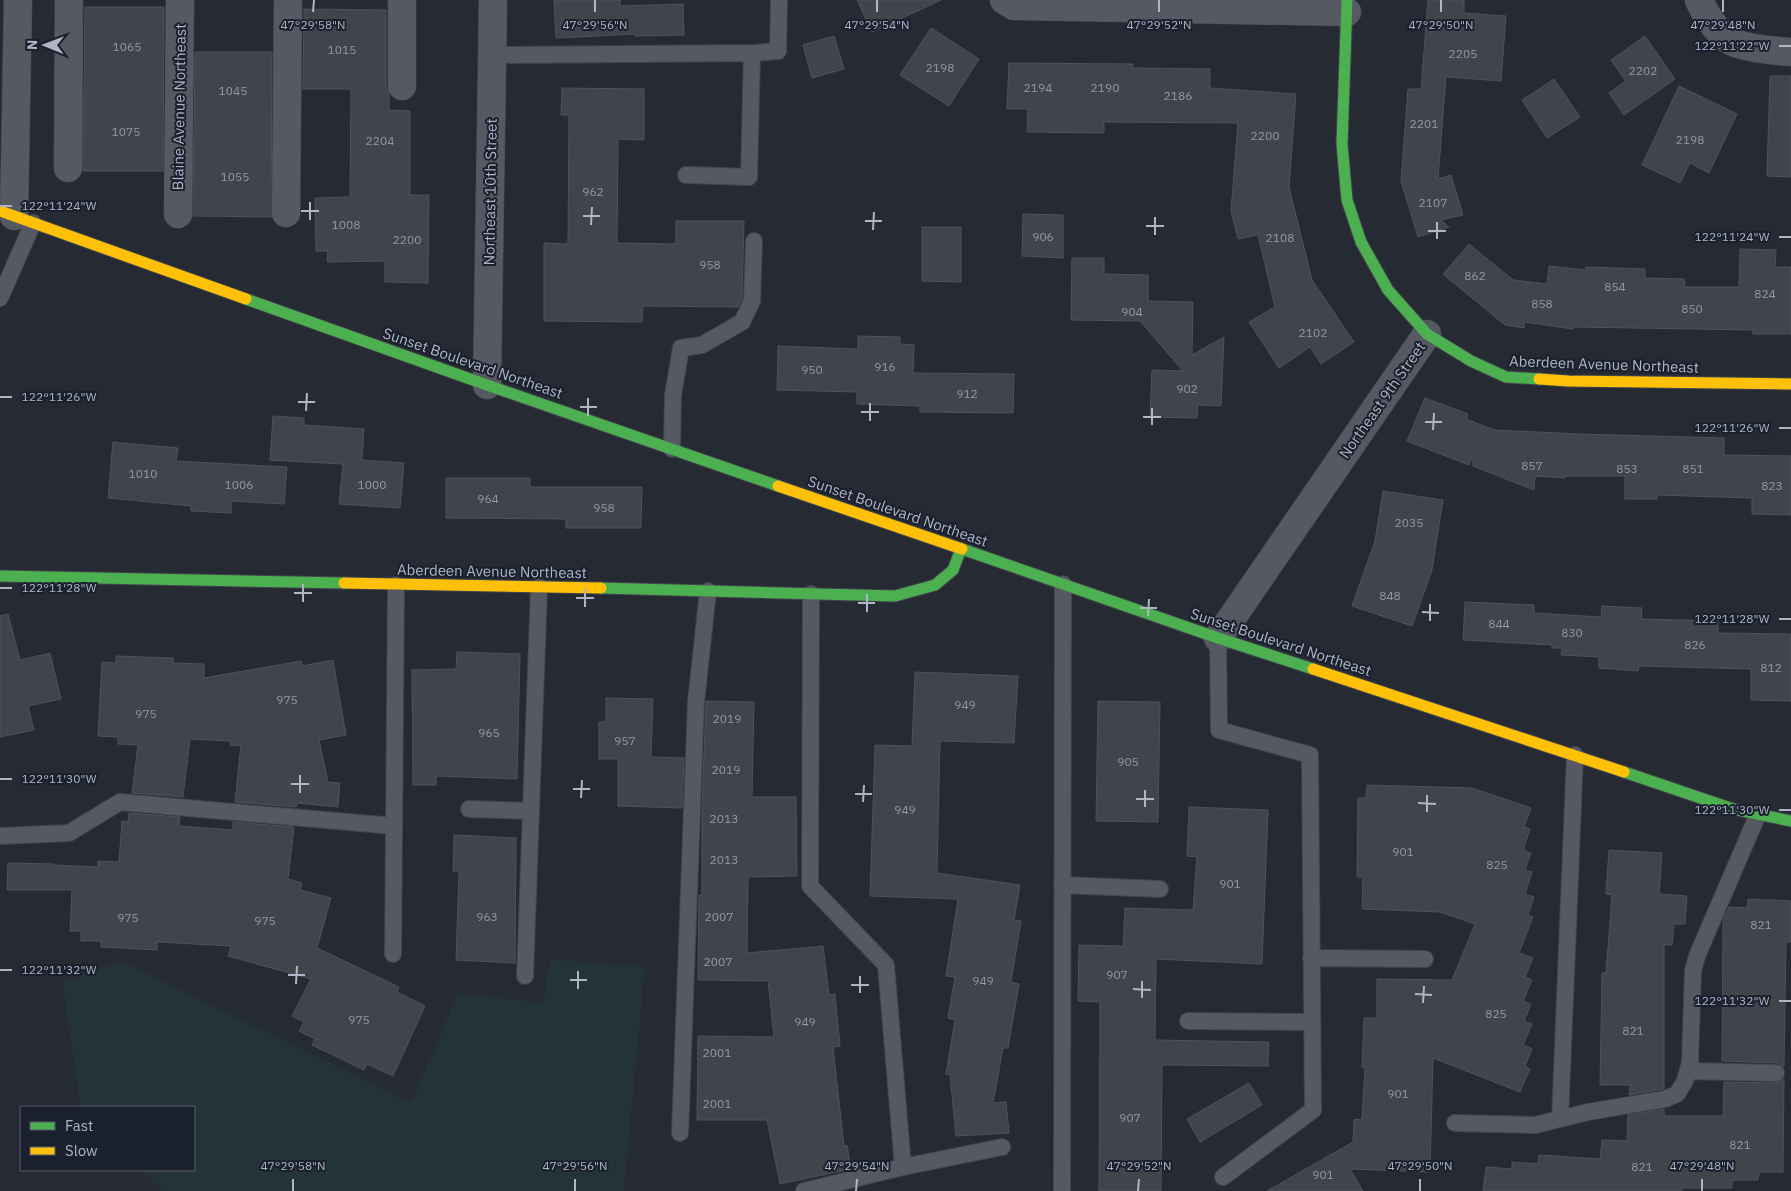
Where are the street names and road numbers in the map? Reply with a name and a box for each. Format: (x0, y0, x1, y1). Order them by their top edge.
street label: Blaine Avenue Northeast (168, 24, 190, 190)
street label: Northeast 10th Street (479, 118, 501, 266)
street label: Sunset Boulevard Northeast (381, 323, 565, 403)
street label: Northeast 9th Street (1335, 338, 1429, 462)
street label: Aberdeen Avenue Northeast (1509, 351, 1699, 377)
street label: Sunset Boulevard Northeast (806, 471, 990, 551)
street label: Aberdeen Avenue Northeast (397, 560, 587, 582)
street label: Sunset Boulevard Northeast (1188, 604, 1374, 680)

